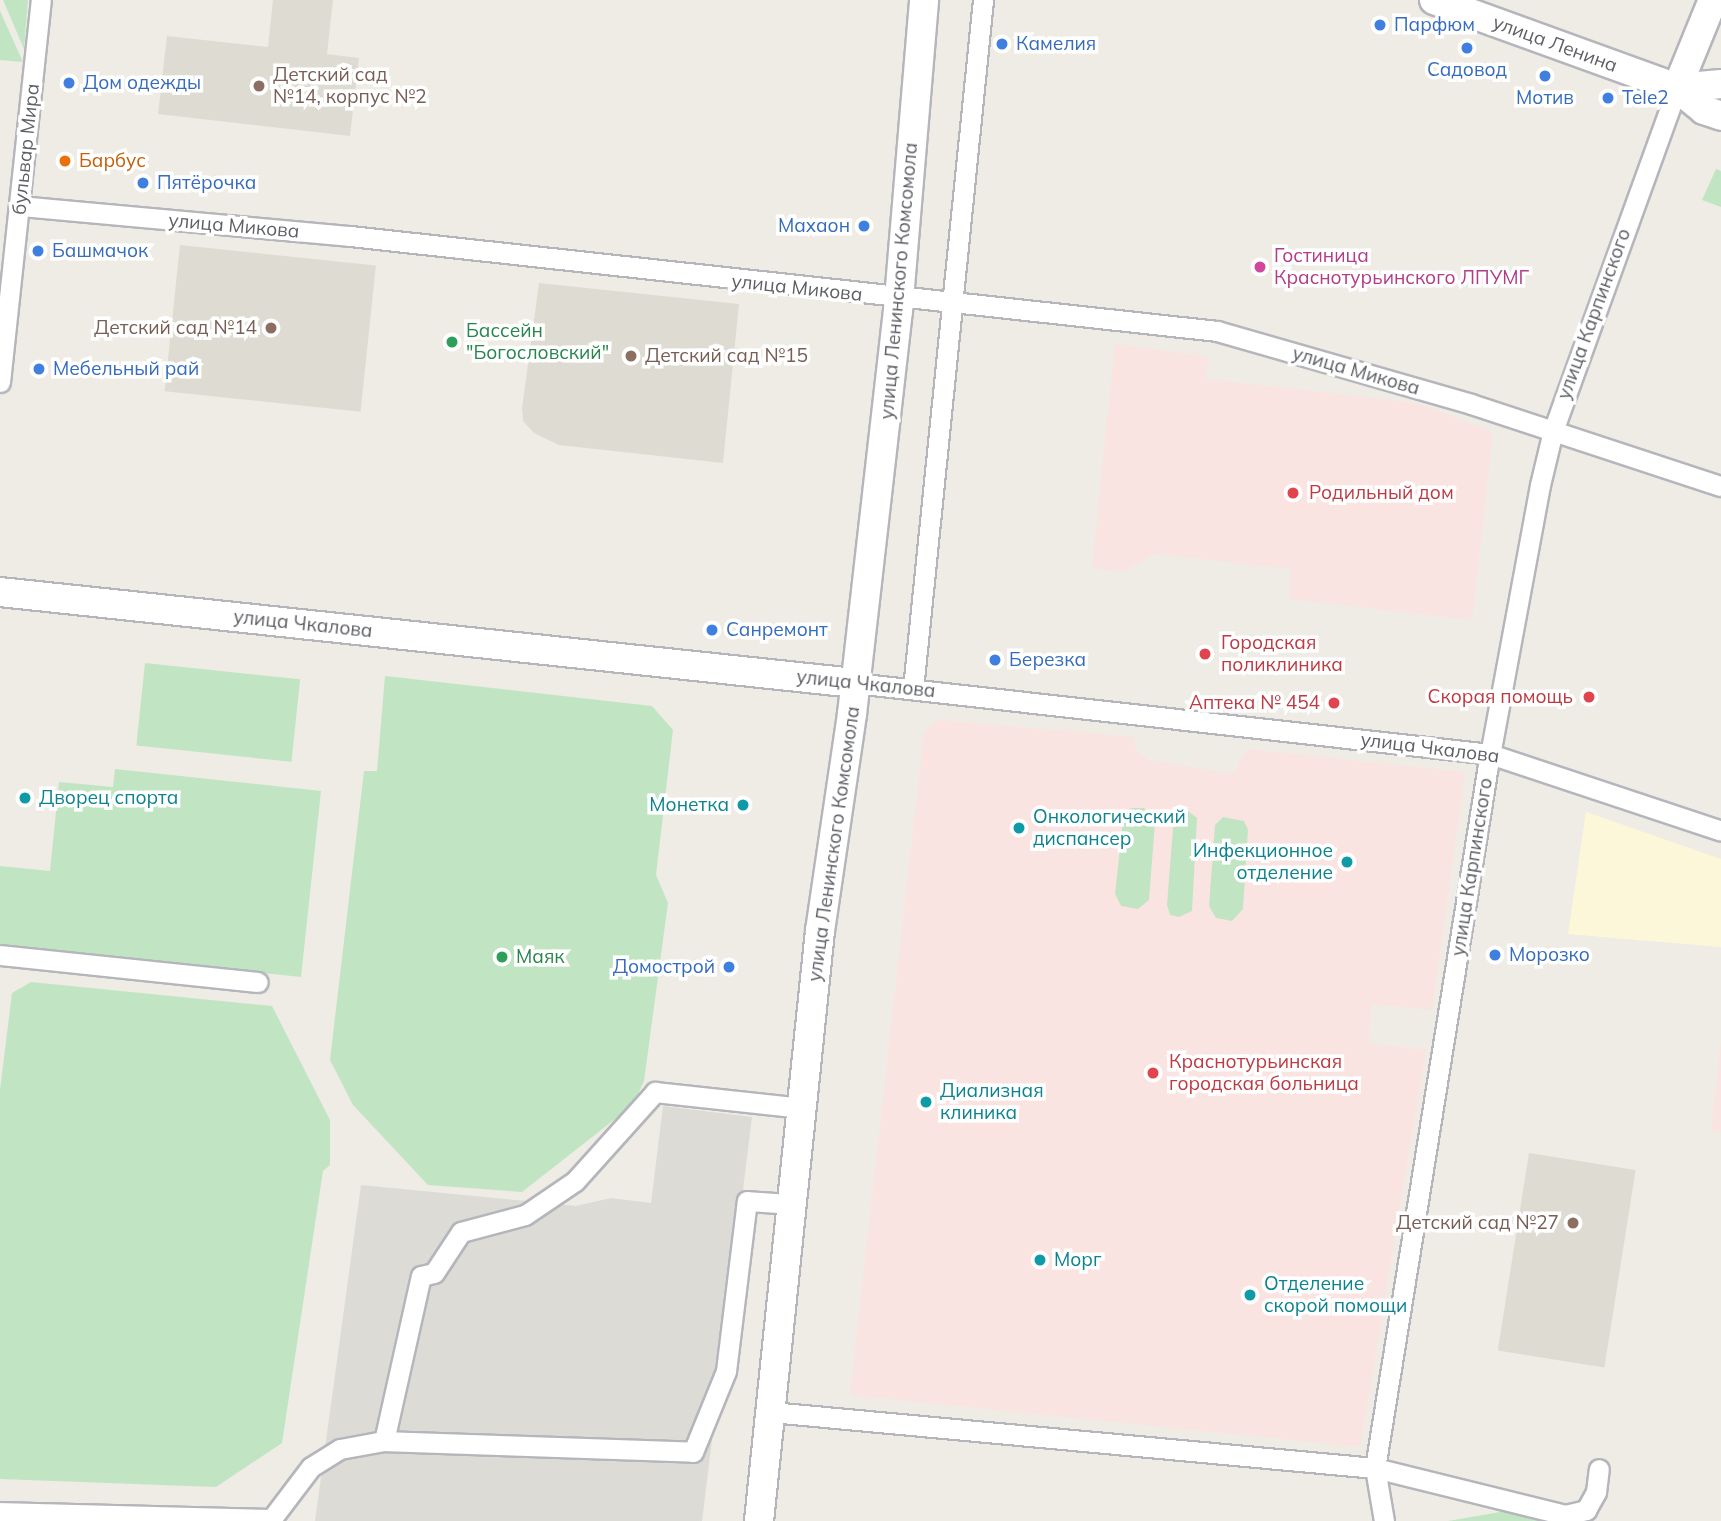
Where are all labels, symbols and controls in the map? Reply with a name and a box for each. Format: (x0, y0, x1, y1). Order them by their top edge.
street label: улица Ленина (1490, 11, 1620, 77)
place label: Парфюм (1394, 14, 1475, 36)
marker: Парфюм (1372, 17, 1388, 33)
place label: Камелия (1016, 33, 1096, 55)
marker: Камелия (994, 36, 1010, 52)
marker: Садовод (1459, 40, 1475, 56)
place label: Садовод (1427, 59, 1507, 81)
place label: Детский сад №14, корпус №2 (273, 64, 427, 108)
marker: Мотив (1537, 68, 1553, 84)
place label: Дом одежды (83, 72, 201, 94)
marker: Дом одежды (61, 75, 77, 91)
marker: Детский сад №14, корпус №2 (251, 78, 267, 94)
street label: бульвар Мира (8, 82, 44, 216)
place label: Мотив (1516, 87, 1574, 109)
place label: Tele2 (1622, 87, 1669, 109)
marker: Tele2 (1600, 90, 1616, 106)
street label: улица Ленинского Комсомола (876, 142, 922, 420)
place label: Барбус (79, 150, 146, 172)
marker: Барбус (57, 153, 73, 169)
place label: Пятёрочка (157, 172, 256, 194)
marker: Пятёрочка (135, 175, 151, 191)
street label: улица Микова (168, 209, 300, 243)
place label: Махаон (778, 215, 850, 237)
marker: Махаон (856, 218, 872, 234)
street label: улица Карпинского (1552, 225, 1636, 403)
place label: Башмачок (52, 240, 148, 262)
marker: Башмачок (30, 243, 46, 259)
place label: Гостиница Краснотурьинского ЛПУМГ (1274, 245, 1529, 289)
marker: Гостиница Краснотурьинского ЛПУМГ (1252, 259, 1268, 275)
street label: улица Микова (730, 270, 864, 306)
place label: Детский сад №14 (94, 317, 257, 339)
marker: Детский сад №14 (263, 320, 279, 336)
place label: Бассейн "Богословский" (466, 320, 609, 364)
marker: Бассейн "Богословский" (444, 334, 460, 350)
street label: улица Микова (1290, 342, 1422, 400)
place label: Детский сад №15 (645, 345, 808, 367)
marker: Детский сад №15 (623, 348, 639, 364)
place label: Мебельный рай (53, 358, 199, 380)
marker: Мебельный рай (31, 361, 47, 377)
place label: Родильный дом (1309, 482, 1454, 504)
marker: Родильный дом (1283, 483, 1303, 503)
street label: улица Чкалова (232, 605, 374, 643)
place label: Санремонт (726, 619, 828, 641)
marker: Санремонт (704, 622, 720, 638)
place label: Городская поликлиника (1221, 632, 1343, 676)
marker: Городская поликлиника (1195, 644, 1215, 664)
place label: Березка (1009, 649, 1086, 671)
marker: Березка (987, 652, 1003, 668)
street label: улица Чкалова (795, 665, 937, 703)
place label: Скорая помощь (1428, 686, 1573, 708)
marker: Скорая помощь (1579, 687, 1599, 707)
place label: Аптека № 454 (1189, 692, 1320, 714)
marker: Аптека № 454 (1326, 695, 1342, 711)
street label: улица Ленинского Комсомола (803, 705, 865, 983)
street label: улица Чкалова (1359, 728, 1501, 768)
street label: улица Карпинского (1447, 776, 1497, 958)
place label: Дворец спорта (39, 787, 178, 809)
marker: Дворец спорта (17, 790, 33, 806)
place label: Монетка (649, 794, 729, 816)
marker: Монетка (735, 797, 751, 813)
place label: Онкологический диспансер (1033, 806, 1186, 850)
marker: Онкологический диспансер (1011, 820, 1027, 836)
place label: Инфекционное отделение (1193, 840, 1333, 884)
marker: Инфекционное отделение (1339, 854, 1355, 870)
place label: Морозко (1509, 944, 1590, 966)
place label: Маяк (516, 946, 565, 968)
marker: Морозко (1487, 947, 1503, 963)
marker: Маяк (494, 949, 510, 965)
place label: Домострой (613, 956, 715, 978)
marker: Домострой (721, 959, 737, 975)
place label: Краснотурьинская городская больница (1169, 1051, 1359, 1095)
marker: Краснотурьинская городская больница (1143, 1063, 1163, 1083)
place label: Диализная клиника (940, 1080, 1044, 1124)
marker: Диализная клиника (918, 1094, 934, 1110)
place label: Детский сад №27 (1396, 1212, 1559, 1234)
marker: Детский сад №27 (1565, 1215, 1581, 1231)
place label: Морг (1054, 1249, 1101, 1271)
marker: Морг (1032, 1252, 1048, 1268)
place label: Отделение скорой помощи (1264, 1273, 1407, 1317)
marker: Отделение скорой помощи (1242, 1287, 1258, 1303)

